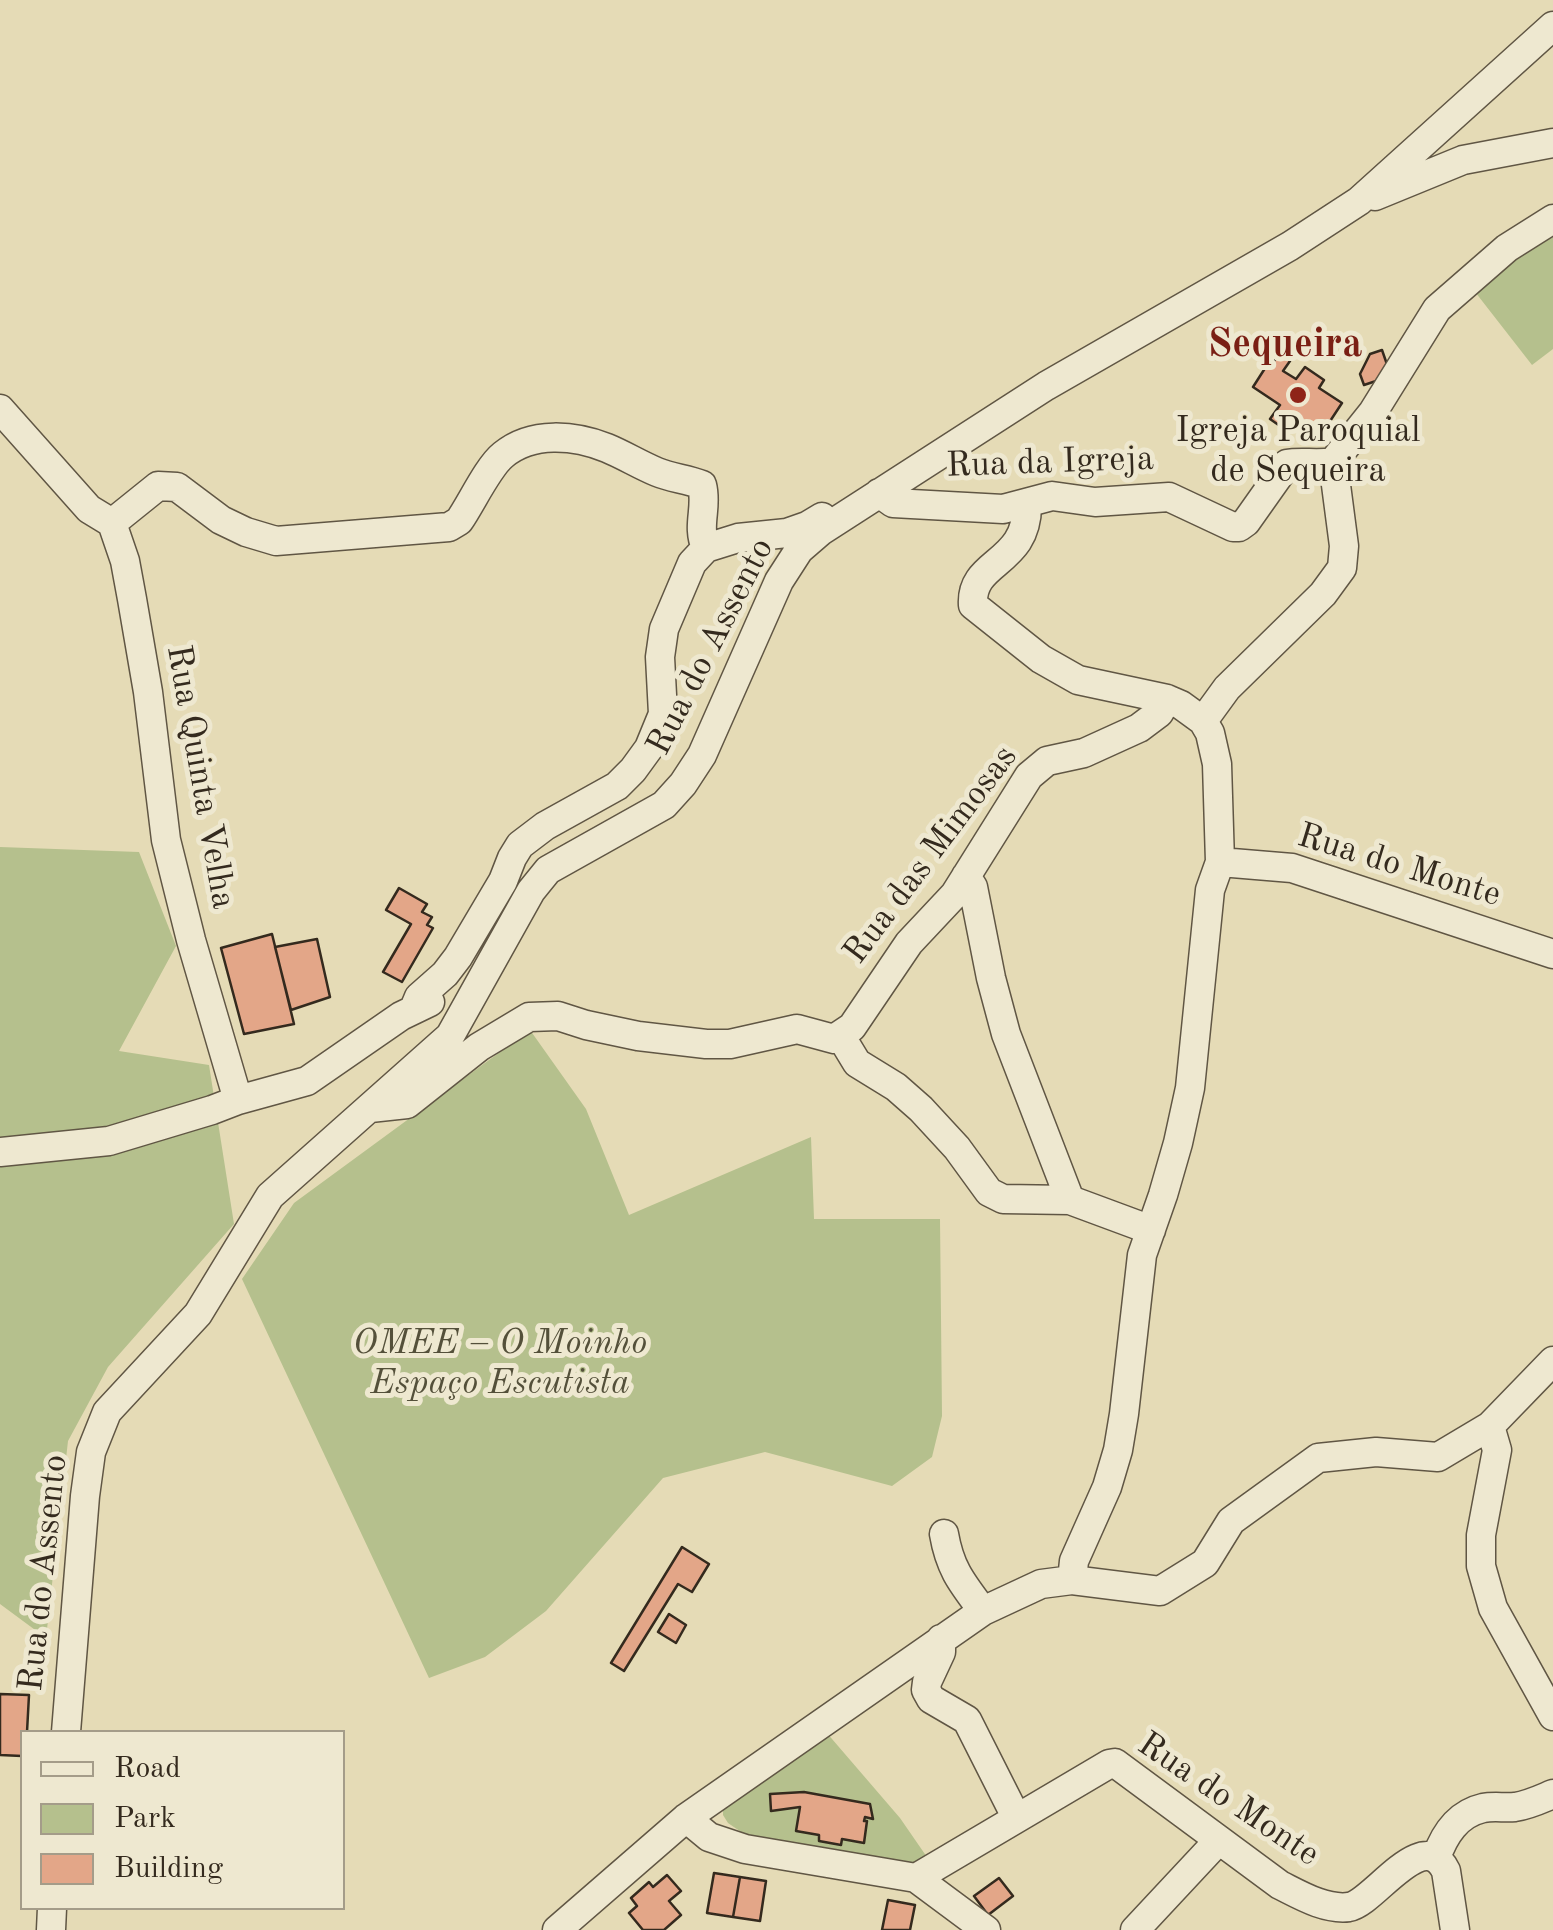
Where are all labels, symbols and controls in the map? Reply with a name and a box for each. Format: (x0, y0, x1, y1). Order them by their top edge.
district label: Sequeira (1207, 322, 1363, 370)
marker: Igreja Paroquial de Sequeira (1287, 384, 1309, 406)
place label: Igreja Paroquial de Sequeira (1175, 411, 1421, 493)
street label: Rua da Igreja (945, 438, 1155, 488)
street label: Rua do Assento (638, 531, 784, 763)
street label: Rua Quinta Velha (156, 642, 244, 912)
street label: Rua das Mimosas (835, 737, 1027, 973)
street label: Rua do Monte (1292, 815, 1506, 917)
park label: OMEE – O Moinho Espaço Escutista (353, 1323, 647, 1405)
street label: Rua do Assento (11, 1452, 77, 1694)
street label: Rua do Monte (1129, 1724, 1327, 1876)
legend (20, 1730, 345, 1910)
text: Road (114, 1754, 181, 1784)
text: Park (114, 1804, 176, 1834)
text: Building (114, 1854, 223, 1884)

